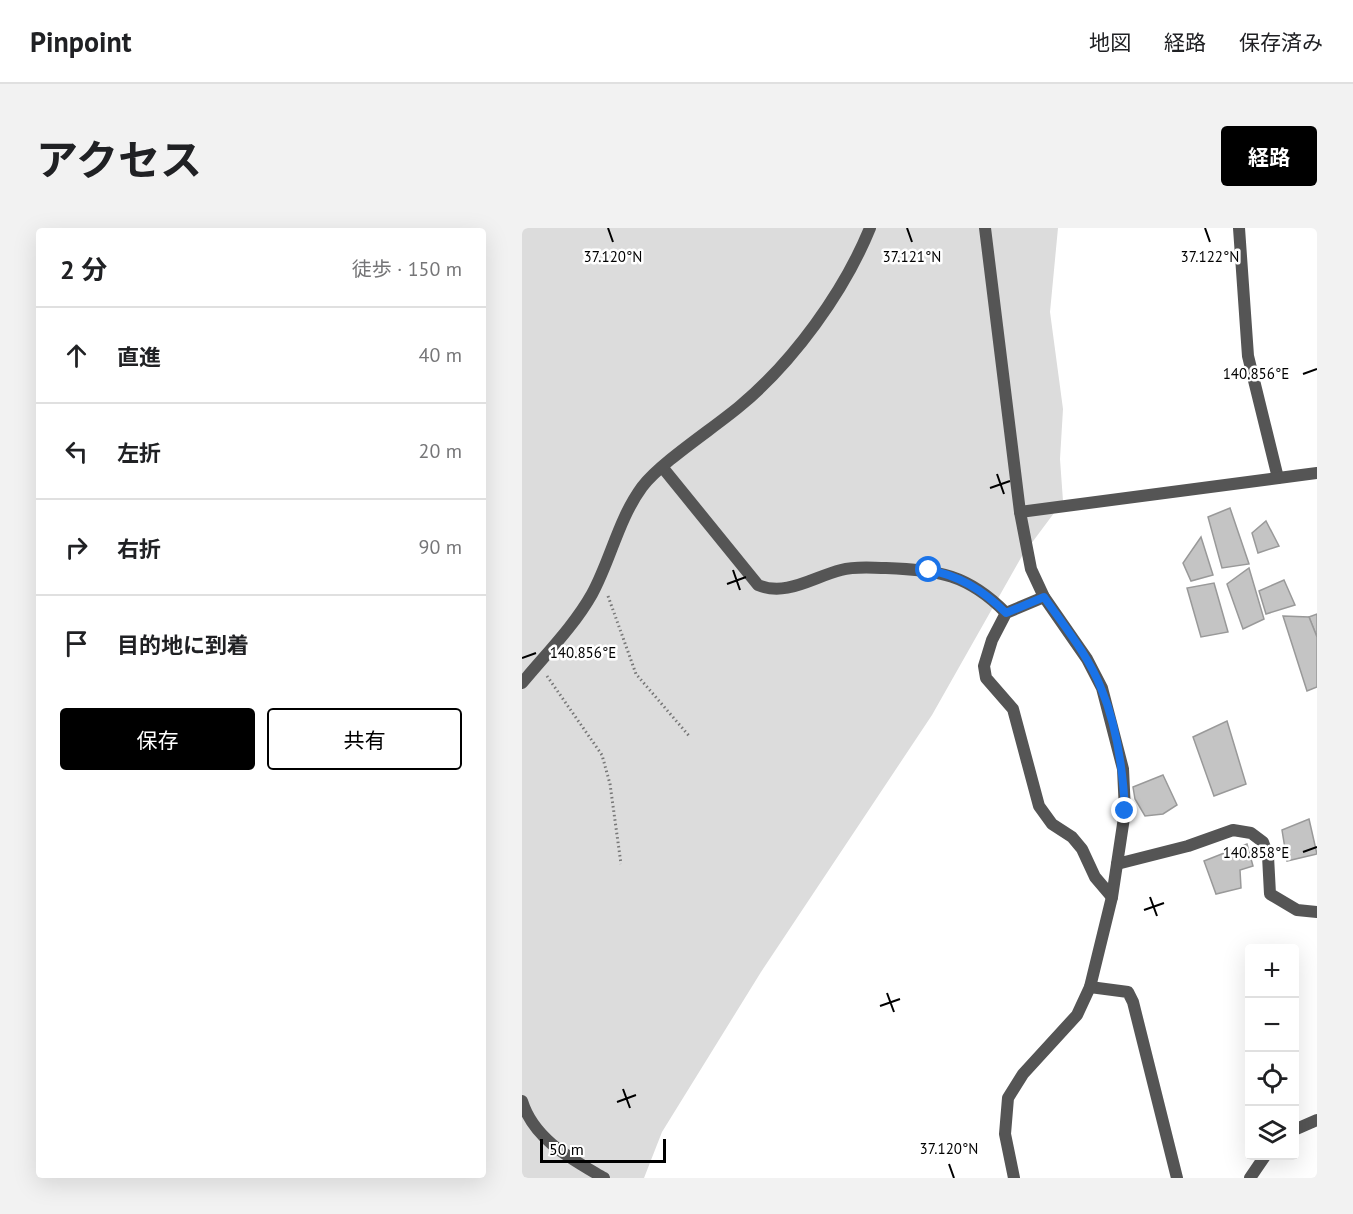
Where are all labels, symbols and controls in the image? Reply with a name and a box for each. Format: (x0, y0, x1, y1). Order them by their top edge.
text: Pinpoint (30, 23, 132, 60)
text: 地図 (1089, 29, 1131, 56)
text: 経路 (1164, 29, 1206, 56)
text: 保存済み (1239, 29, 1323, 56)
button: 経路 (1221, 126, 1317, 186)
text: アクセス (36, 132, 202, 187)
text: 37.120°N (584, 247, 642, 266)
text: 37.121°N (883, 247, 941, 266)
text: 37.122°N (1181, 247, 1239, 266)
text: 2 分 (60, 253, 107, 286)
text: 徒歩 · 150 m (352, 256, 462, 282)
icon: ahead (60, 339, 93, 372)
text: 40 m (419, 342, 462, 368)
text: 直進 (117, 343, 161, 371)
text: 140.856°E (1223, 364, 1289, 383)
icon: left (60, 435, 93, 468)
text: 20 m (419, 438, 462, 464)
text: 左折 (117, 439, 161, 467)
icon: right (60, 531, 93, 564)
text: 90 m (419, 534, 462, 560)
text: 右折 (117, 535, 161, 563)
route start (915, 556, 941, 582)
icon: arrive (60, 627, 93, 660)
text: 目的地に到着 (117, 631, 249, 659)
text: 140.856°E (550, 643, 616, 662)
button: 保存 (60, 708, 255, 770)
button: 共有 (267, 708, 462, 770)
route end (1111, 797, 1137, 823)
text: 140.858°E (1223, 843, 1289, 862)
map controls (1245, 944, 1299, 1160)
button: + (1245, 944, 1299, 998)
button: − (1245, 998, 1299, 1052)
button: locate (1245, 1052, 1299, 1106)
button: layers (1245, 1106, 1299, 1160)
scale bar (540, 1136, 666, 1164)
text: 50 m (549, 1139, 584, 1159)
text: 37.120°N (920, 1139, 978, 1158)

